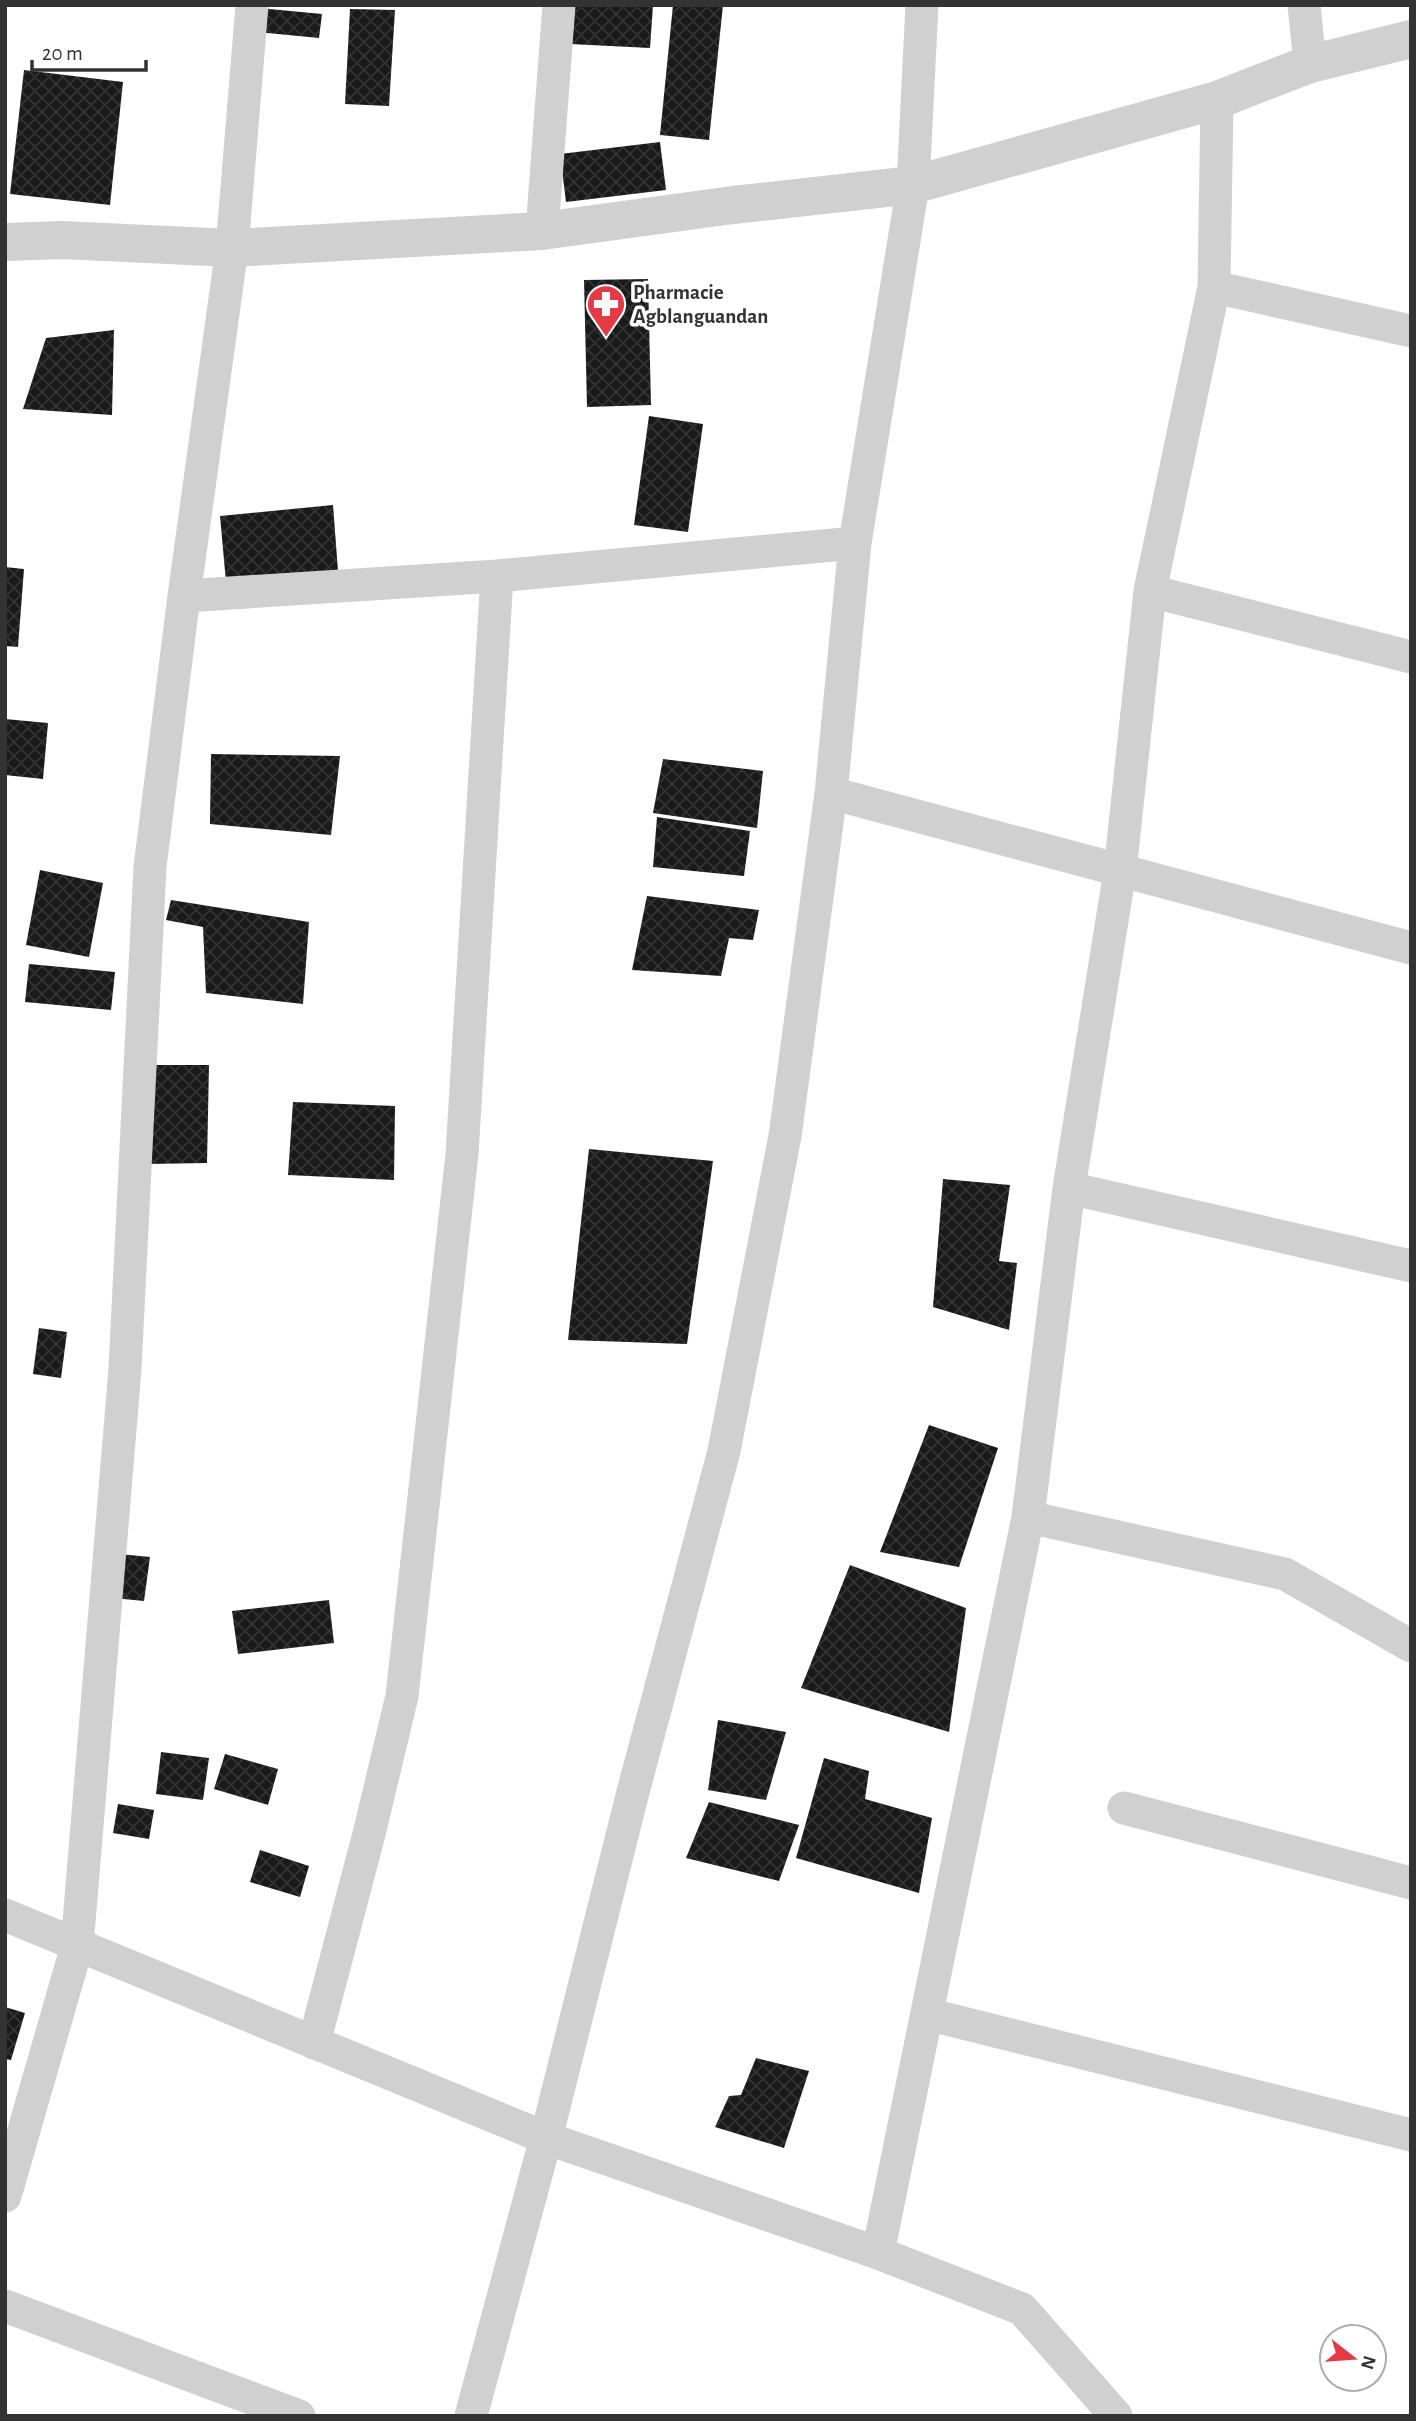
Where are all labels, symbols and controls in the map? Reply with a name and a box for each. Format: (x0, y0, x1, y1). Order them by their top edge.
scale bar (32, 28, 145, 72)
text: 20 m (42, 43, 83, 64)
place label: Pharmacie Agblanguandan (633, 282, 768, 327)
pharmacy icon: Pharmacie Agblanguandan (585, 283, 627, 338)
north arrow (1318, 2323, 1388, 2393)
text: N (1357, 2353, 1379, 2372)

